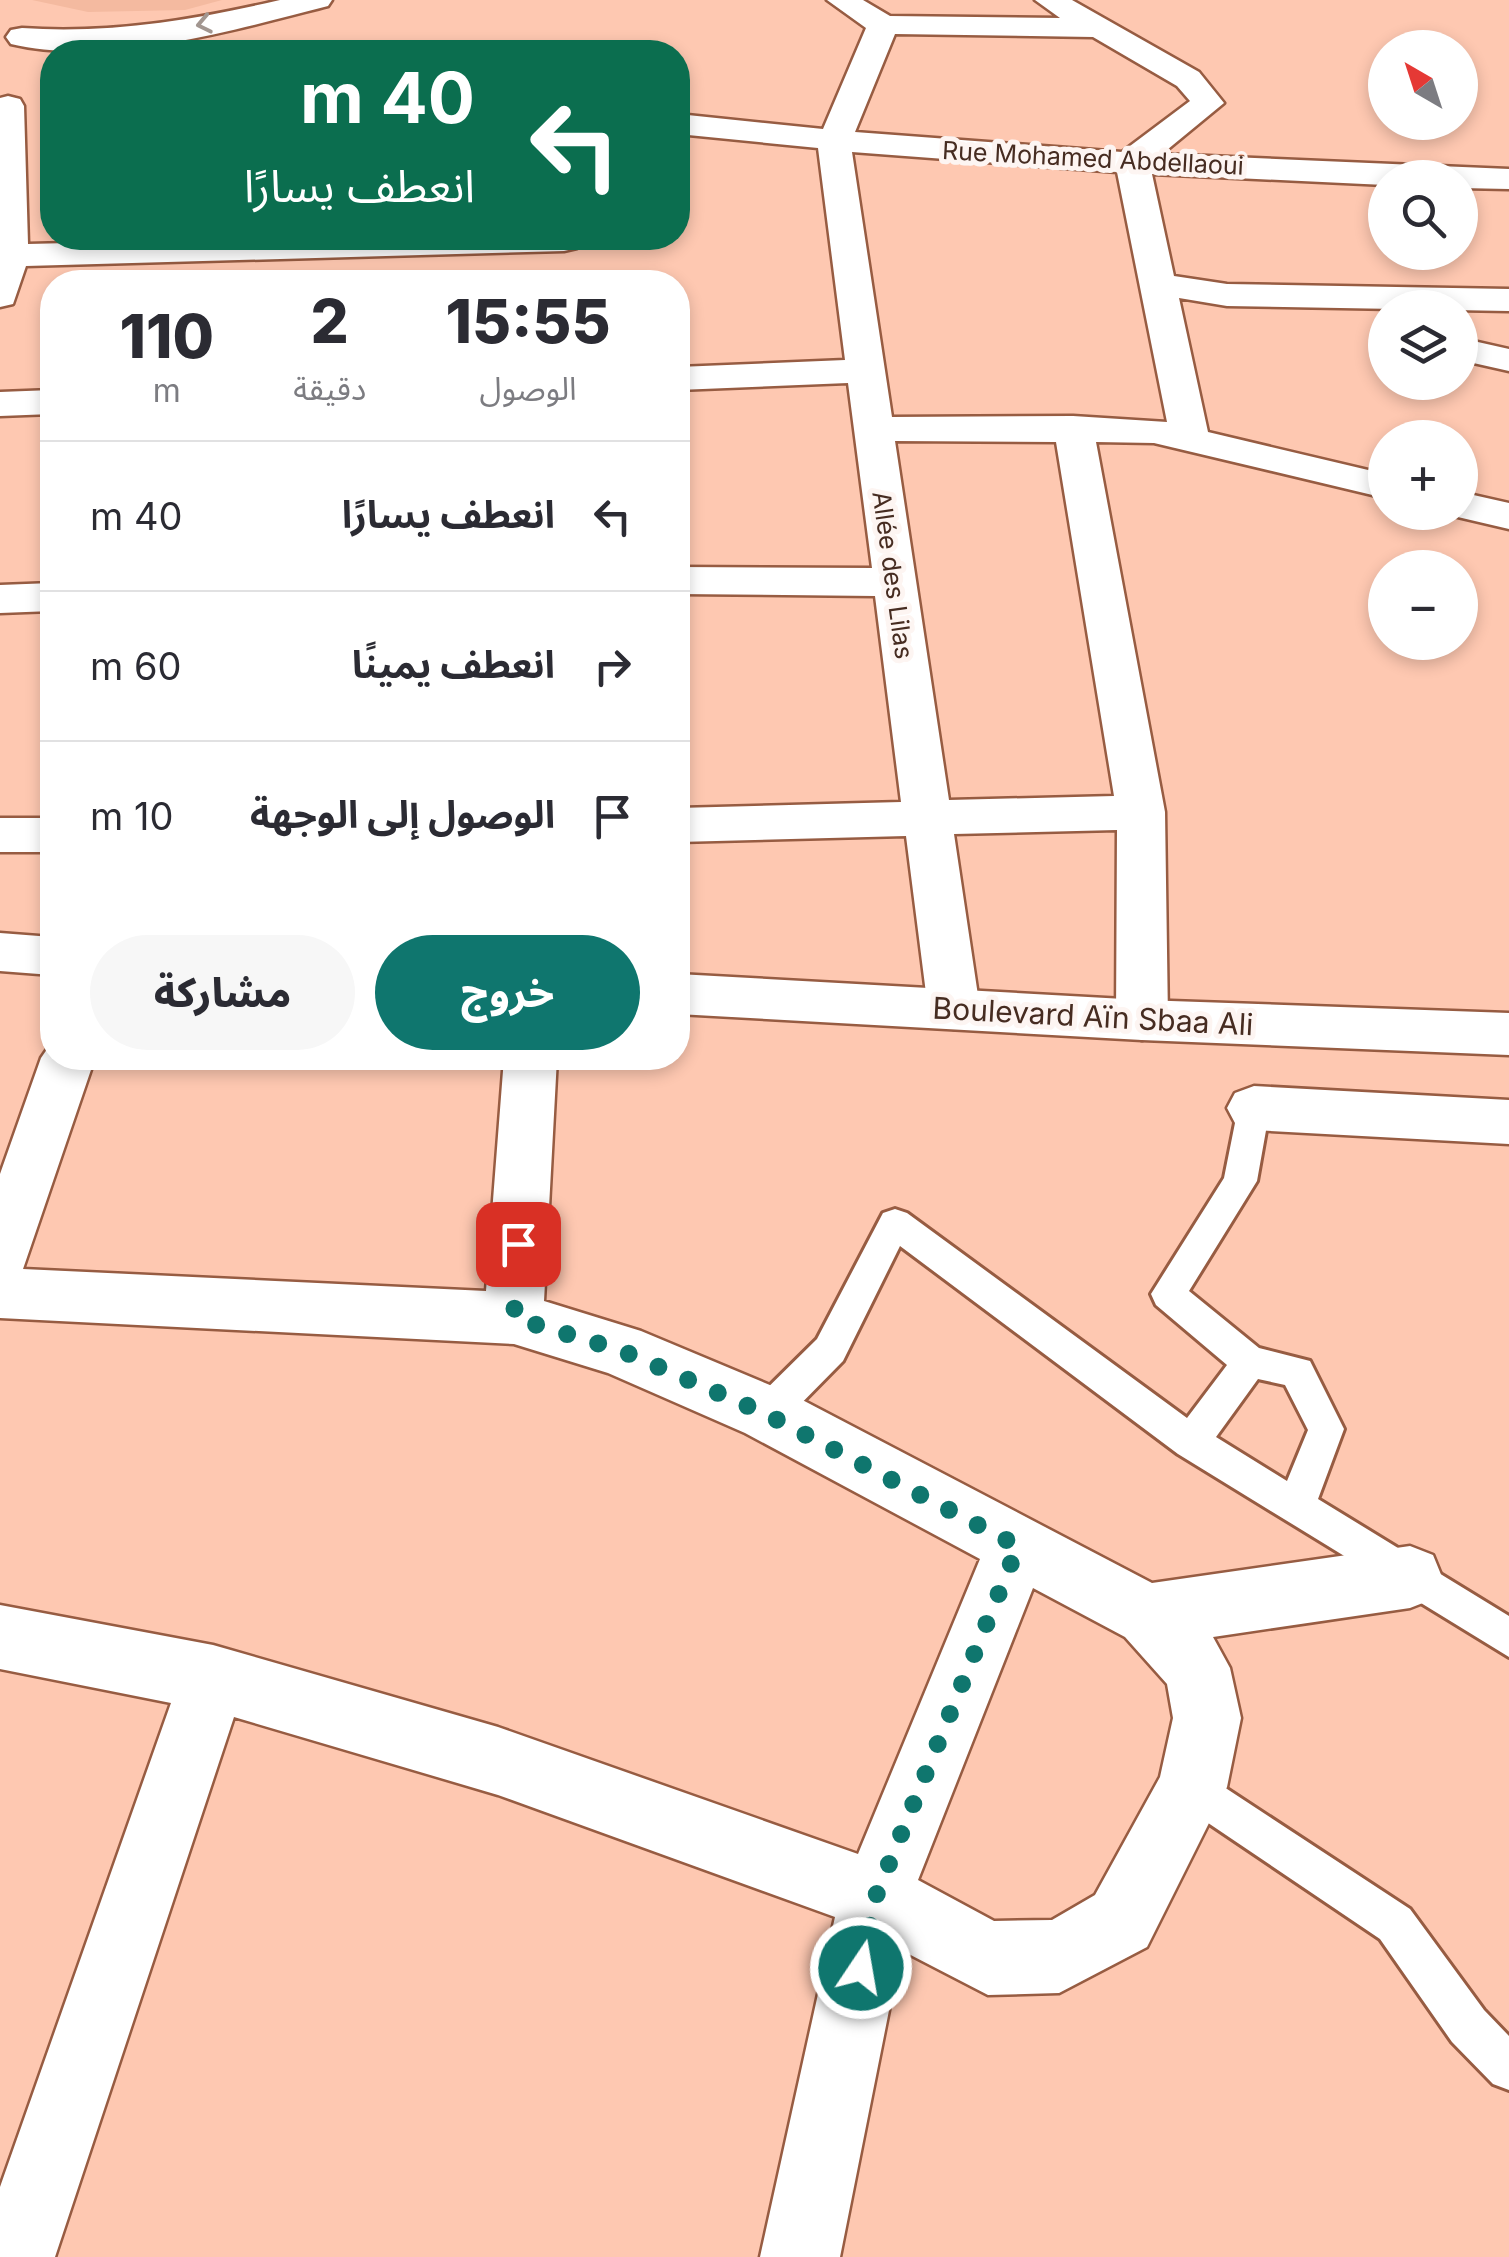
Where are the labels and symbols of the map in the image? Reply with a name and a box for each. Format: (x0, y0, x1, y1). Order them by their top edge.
one-way arrow (196, 13, 213, 34)
north arrow (1368, 30, 1478, 140)
street label: Rue Mohamed Abdellaoui (941, 135, 1245, 181)
street label: Allée des Lilas (866, 489, 920, 661)
street label: Boulevard Aïn Sbaa Ali (932, 990, 1254, 1042)
pin (476, 1202, 561, 1287)
position arrow (809, 1916, 913, 2020)

